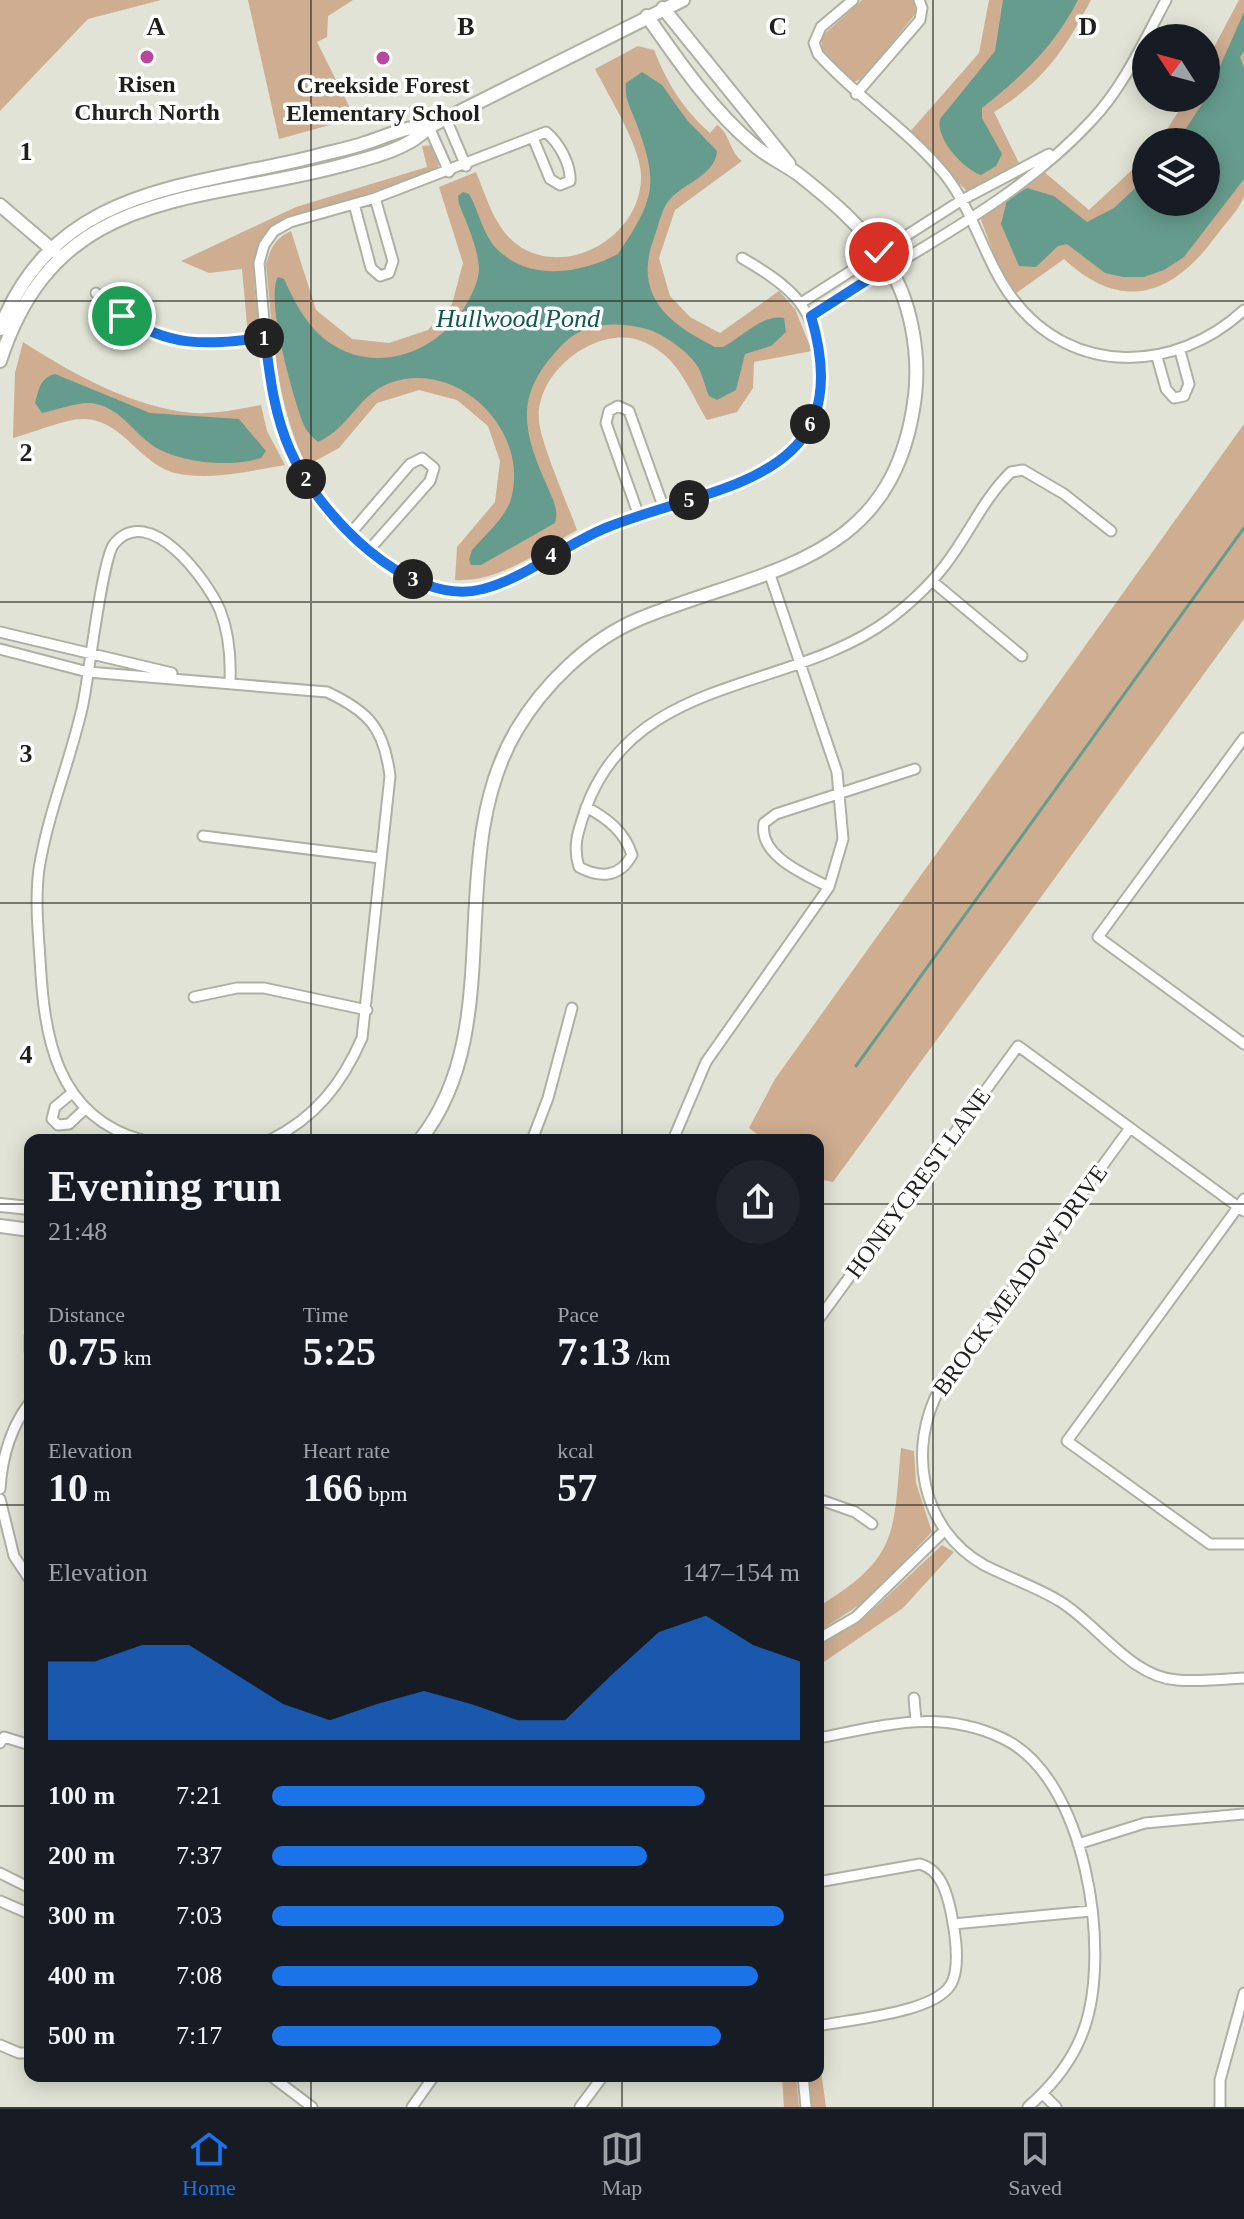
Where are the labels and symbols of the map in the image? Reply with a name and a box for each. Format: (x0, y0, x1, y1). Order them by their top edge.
text: A (147, 12, 166, 41)
text: B (457, 12, 475, 41)
text: C (769, 12, 787, 41)
text: D (1079, 12, 1097, 41)
north arrow (1132, 24, 1220, 112)
marker: Risen Church North (138, 48, 156, 66)
marker: Creekside Forest Elementary School (374, 49, 392, 67)
place label: Risen Church North (74, 71, 220, 125)
place label: Creekside Forest Elementary School (286, 72, 480, 126)
text: 1 (20, 137, 33, 166)
pin (845, 218, 913, 286)
pin (88, 282, 156, 350)
water label: Hullwood Pond (435, 304, 601, 333)
pin: 1 (244, 318, 284, 358)
pin: 6 (790, 404, 830, 444)
text: 2 (20, 438, 33, 467)
pin: 2 (286, 459, 326, 499)
pin: 5 (669, 480, 709, 520)
pin: 4 (531, 535, 571, 575)
pin: 3 (393, 559, 433, 599)
text: 3 (20, 739, 33, 768)
text: 4 (20, 1040, 33, 1069)
street label: HONEYCREST LANE (840, 1083, 996, 1283)
street label: BROCK MEADOW DRIVE (928, 1160, 1112, 1400)

